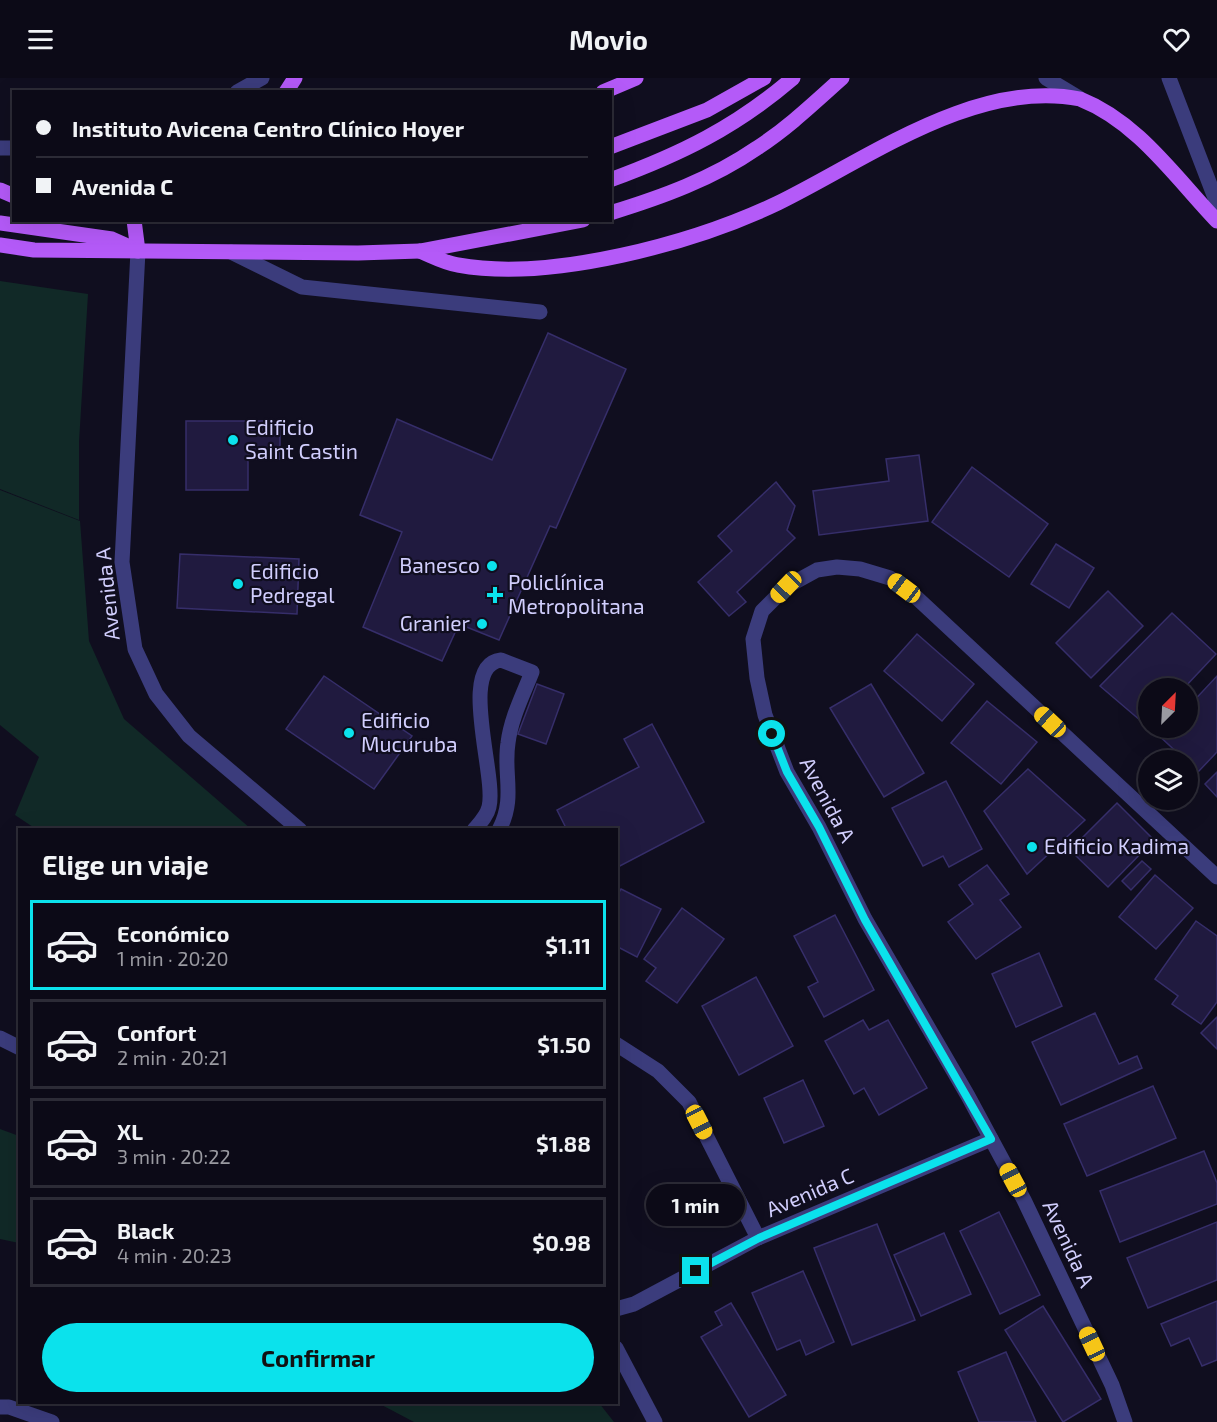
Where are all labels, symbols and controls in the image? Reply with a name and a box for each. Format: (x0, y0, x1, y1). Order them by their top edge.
icon: menu (24, 23, 57, 56)
text: Movio (569, 23, 648, 55)
icon: heart (1160, 23, 1193, 56)
text: Instituto Avicena Centro Clínico Hoyer (72, 115, 464, 141)
text: Avenida C (72, 173, 173, 199)
place label: Edificio Saint Castin (245, 414, 358, 463)
marker: Edificio Saint Castin (226, 433, 240, 447)
street label: Avenida A (89, 547, 124, 642)
place label: Banesco (399, 552, 480, 577)
place label: Edificio Pedregal (250, 558, 335, 607)
marker: Banesco (485, 559, 499, 573)
car (767, 568, 805, 606)
place label: Policlínica Metropolitana (508, 569, 645, 618)
car (884, 570, 924, 606)
marker: Edificio Pedregal (231, 577, 245, 591)
marker: Policlínica Metropolitana (486, 586, 504, 604)
place label: Granier (400, 610, 471, 635)
marker: Granier (475, 617, 489, 631)
north arrow (1138, 678, 1198, 738)
map controls (1138, 678, 1198, 810)
car (1031, 703, 1069, 741)
place label: Edificio Mucuruba (361, 707, 458, 756)
route start (758, 720, 785, 747)
marker: Edificio Mucuruba (342, 726, 356, 740)
button: layers (1138, 750, 1198, 810)
street label: Avenida A (795, 752, 861, 846)
place label: Edificio Kadima (1044, 833, 1189, 858)
marker: Edificio Kadima (1025, 840, 1039, 854)
text: Elige un viaje (42, 848, 209, 880)
icon: car (45, 918, 99, 972)
text: Económico (117, 920, 229, 946)
text: $1.11 (545, 932, 591, 958)
text: 1 min · 20:20 (117, 946, 228, 970)
icon: car (45, 1017, 99, 1071)
text: Confort (117, 1019, 196, 1045)
text: $1.50 (537, 1031, 591, 1057)
text: 2 min · 20:21 (117, 1045, 228, 1069)
car (683, 1102, 715, 1142)
icon: car (45, 1116, 99, 1170)
text: XL (117, 1118, 143, 1144)
text: $1.88 (536, 1130, 591, 1156)
text: 3 min · 20:22 (117, 1144, 231, 1168)
car (997, 1160, 1029, 1200)
street label: Avenida C (762, 1162, 857, 1221)
callout: 1 min (646, 1184, 746, 1226)
text: 1 min (671, 1193, 720, 1217)
street label: Avenida A (1038, 1196, 1100, 1291)
icon: car (45, 1215, 99, 1269)
text: Black (117, 1217, 174, 1243)
text: $0.98 (532, 1229, 591, 1255)
text: 4 min · 20:23 (117, 1243, 232, 1267)
route end (682, 1257, 709, 1284)
button: Confirmar (42, 1323, 594, 1392)
car (1076, 1324, 1108, 1364)

